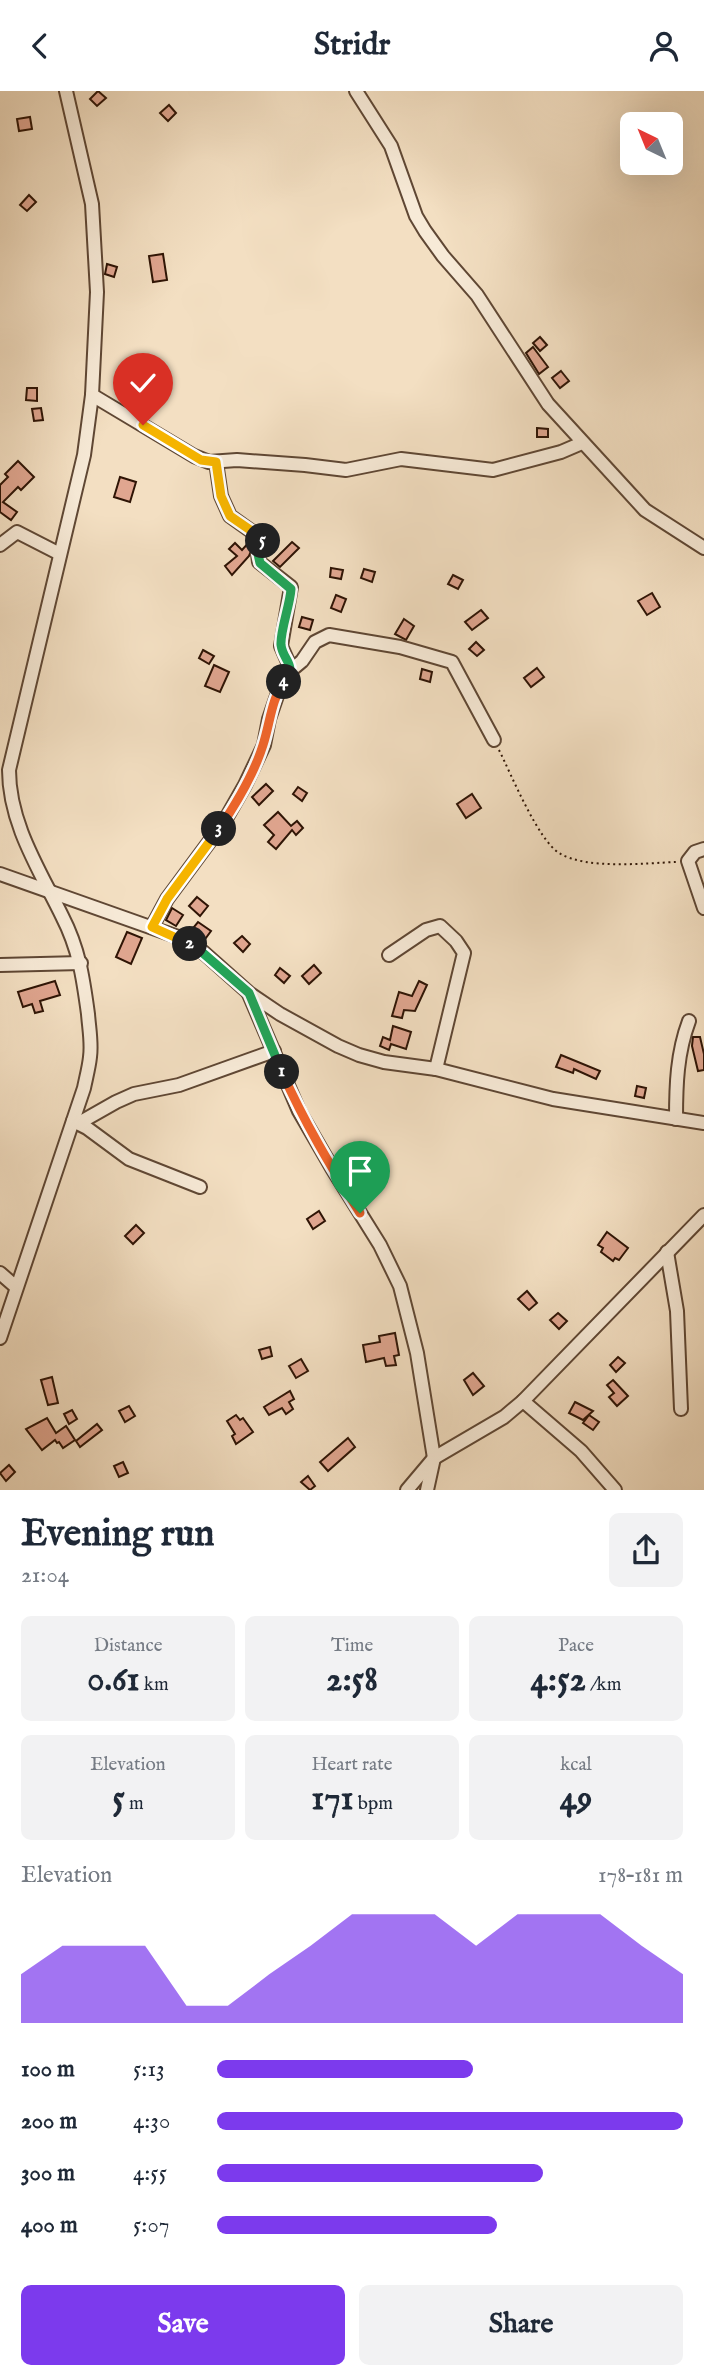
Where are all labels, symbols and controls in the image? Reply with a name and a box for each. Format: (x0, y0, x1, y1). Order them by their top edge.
text: Stridr (314, 25, 390, 66)
icon: back (21, 27, 59, 65)
icon: person (645, 27, 683, 65)
north arrow (620, 112, 682, 175)
map controls (620, 112, 683, 175)
pin (113, 353, 173, 425)
icon: check (124, 364, 162, 402)
pin: 5 (246, 524, 280, 559)
text: 5 (259, 528, 266, 552)
pin: 4 (266, 665, 302, 699)
text: 4 (279, 669, 288, 693)
pin: 3 (202, 811, 236, 847)
text: 3 (215, 816, 222, 840)
pin: 2 (172, 927, 208, 961)
text: 2 (185, 931, 194, 955)
pin: 1 (264, 1055, 300, 1089)
text: 1 (278, 1059, 285, 1083)
pin (330, 1141, 390, 1213)
icon: arrive (341, 1152, 379, 1190)
text: Evening run (21, 1511, 215, 1559)
button: share (609, 1513, 683, 1587)
text: 21:04 (21, 1561, 69, 1590)
text: Distance (94, 1634, 162, 1658)
text: Time (331, 1634, 373, 1658)
text: Pace (558, 1634, 594, 1658)
text: 0.61 (87, 1658, 140, 1703)
text: 2:58 (326, 1658, 378, 1703)
text: 4:52 (531, 1658, 586, 1703)
text: km (140, 1673, 169, 1697)
text: /km (586, 1673, 621, 1697)
text: Elevation (90, 1753, 166, 1777)
text: Heart rate (311, 1753, 393, 1777)
text: kcal (560, 1753, 592, 1777)
text: 5 (112, 1777, 125, 1822)
text: 171 (311, 1777, 354, 1822)
text: 49 (560, 1777, 592, 1822)
text: m (125, 1792, 144, 1816)
text: bpm (354, 1792, 393, 1816)
text: Elevation (21, 1861, 112, 1890)
text: 178–181 m (598, 1861, 683, 1890)
text: 100 m (21, 2055, 75, 2084)
text: 5:13 (133, 2055, 165, 2084)
text: 200 m (21, 2107, 77, 2136)
text: 4:30 (133, 2107, 170, 2136)
text: 300 m (21, 2159, 75, 2188)
text: 4:55 (133, 2159, 167, 2188)
text: 400 m (21, 2211, 78, 2240)
text: 5:07 (133, 2211, 169, 2240)
button: Save (21, 2285, 345, 2365)
button: Share (359, 2285, 683, 2365)

